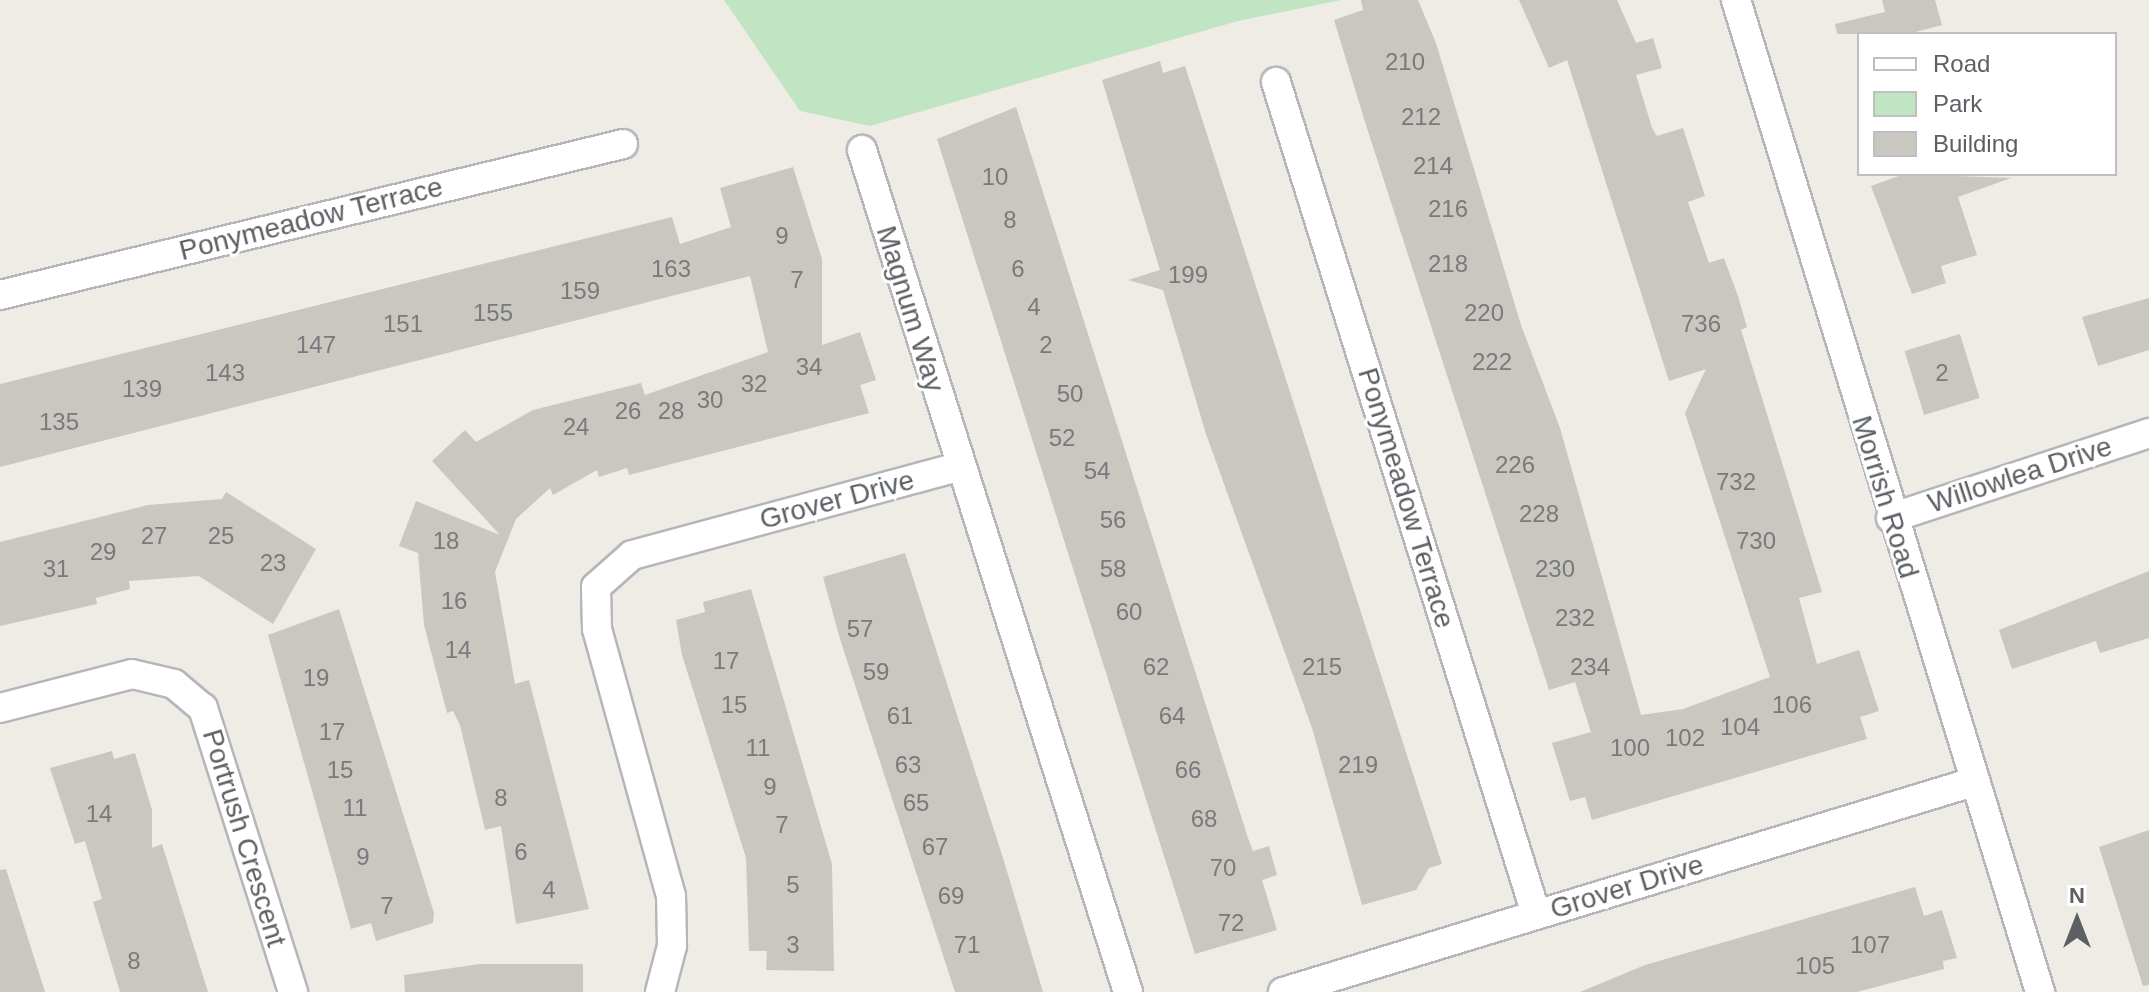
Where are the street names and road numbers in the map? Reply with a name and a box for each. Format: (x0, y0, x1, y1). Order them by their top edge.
street label: Ponymeadow Terrace (176, 170, 446, 268)
street label: Magnum Way (869, 222, 951, 396)
street label: Ponymeadow Terrace (1350, 364, 1462, 632)
street label: Morrish Road (1844, 412, 1926, 582)
street label: Willowlea Drive (1924, 429, 2116, 521)
street label: Grover Drive (756, 463, 918, 537)
street label: Portrush Crescent (195, 725, 293, 951)
street label: Grover Drive (1546, 848, 1708, 926)

